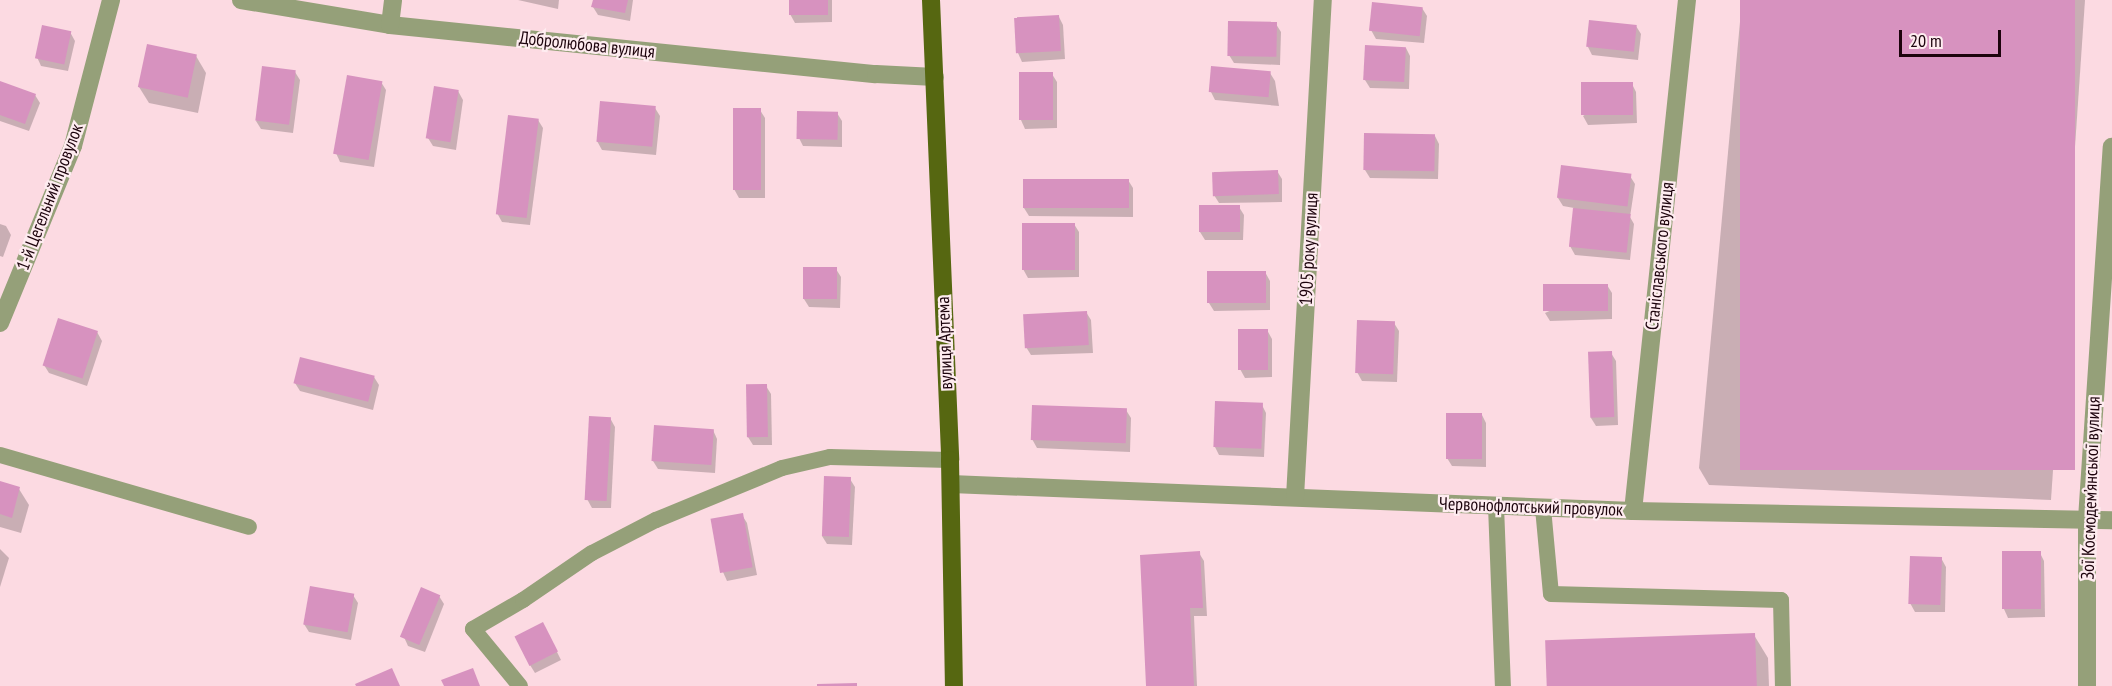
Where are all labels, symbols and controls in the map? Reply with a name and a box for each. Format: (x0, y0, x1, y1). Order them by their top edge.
scale bar (1902, 18, 2004, 56)
street label: Добролюбова вулиця (518, 27, 656, 63)
text: 20 m (1910, 29, 1942, 52)
street label: 1-й Цегельний провулок (12, 121, 88, 273)
street label: Станіславського вулиця (1641, 181, 1679, 331)
street label: 1905 року вулиця (1295, 192, 1323, 306)
street label: вулиця Артема (933, 296, 957, 390)
street label: Зої Космодем’янської вулиця (2077, 396, 2105, 580)
street label: Червонофлотський провулок (1439, 493, 1623, 521)

